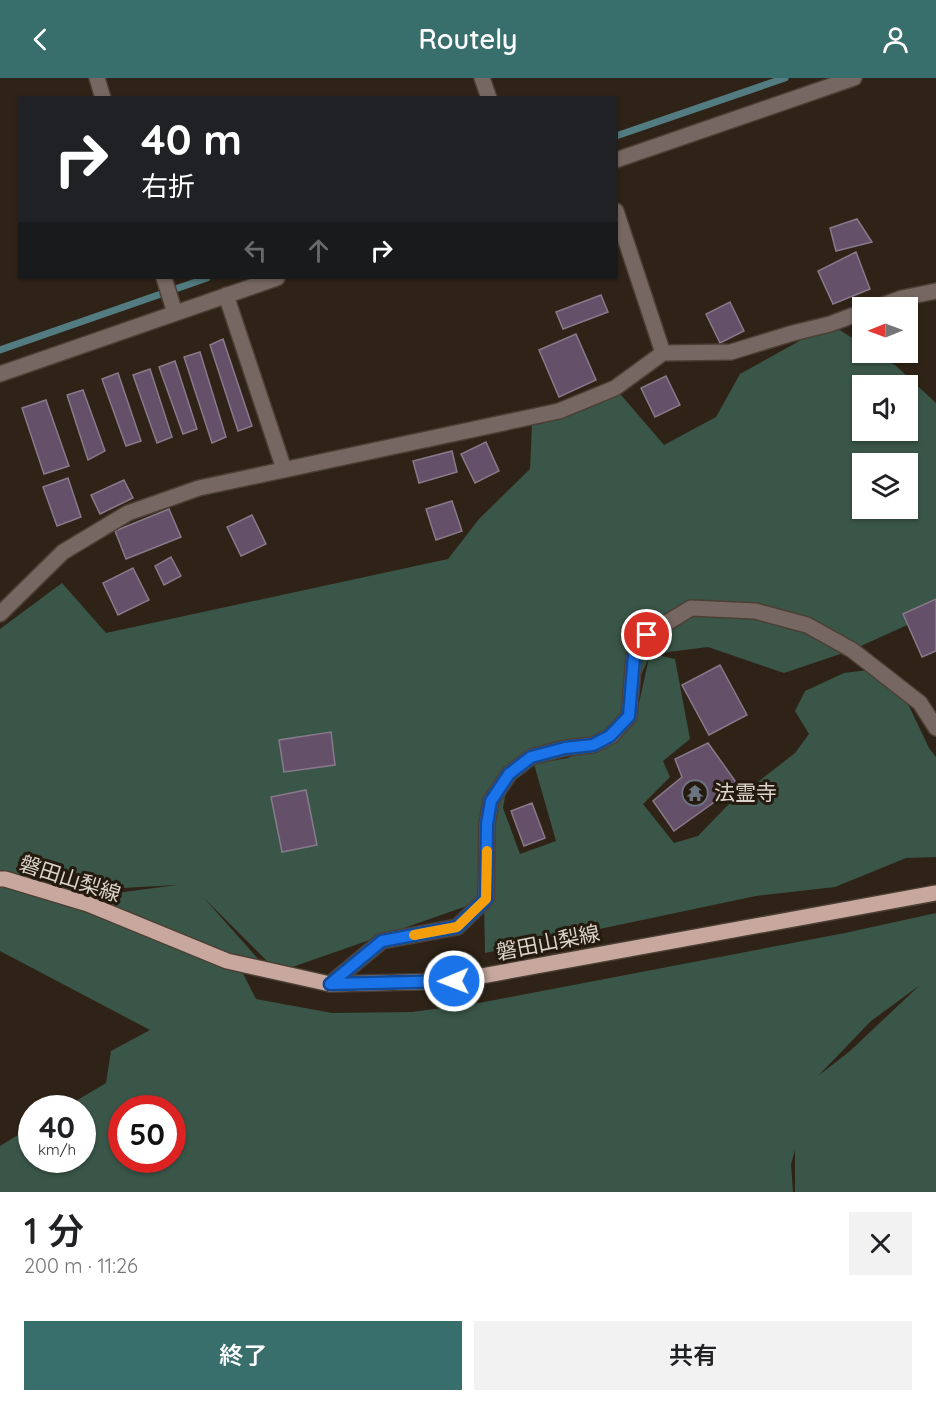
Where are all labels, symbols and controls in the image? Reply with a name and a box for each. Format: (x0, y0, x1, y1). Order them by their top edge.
text: Routely (419, 22, 517, 56)
icon: back (24, 23, 57, 56)
icon: person (879, 23, 912, 56)
text: 40 m (141, 113, 242, 166)
icon: right (42, 120, 120, 198)
text: 右折 (141, 169, 195, 203)
icon: left (239, 234, 272, 267)
icon: ahead (302, 234, 335, 267)
icon: right (365, 234, 398, 267)
north arrow (852, 297, 918, 363)
map controls (852, 297, 918, 519)
button: sound (852, 375, 918, 441)
button: layers (852, 453, 918, 519)
pin (621, 609, 672, 660)
icon: arrive (630, 618, 663, 651)
temple icon: 法霊寺 (680, 778, 710, 808)
place label: 法霊寺 (714, 779, 777, 805)
street label: 磐田山梨線 (16, 849, 124, 907)
street label: 磐田山梨線 (494, 919, 602, 965)
position arrow (422, 949, 486, 1013)
speed limit sign: 50 (108, 1095, 186, 1173)
text: 40 (39, 1108, 75, 1146)
text: km/h (38, 1140, 76, 1159)
text: 1 分 (24, 1208, 84, 1253)
button: close (849, 1212, 912, 1275)
text: 200 m · 11:26 (24, 1253, 138, 1278)
button: 終了 (24, 1321, 462, 1390)
button: 共有 (474, 1321, 912, 1390)

